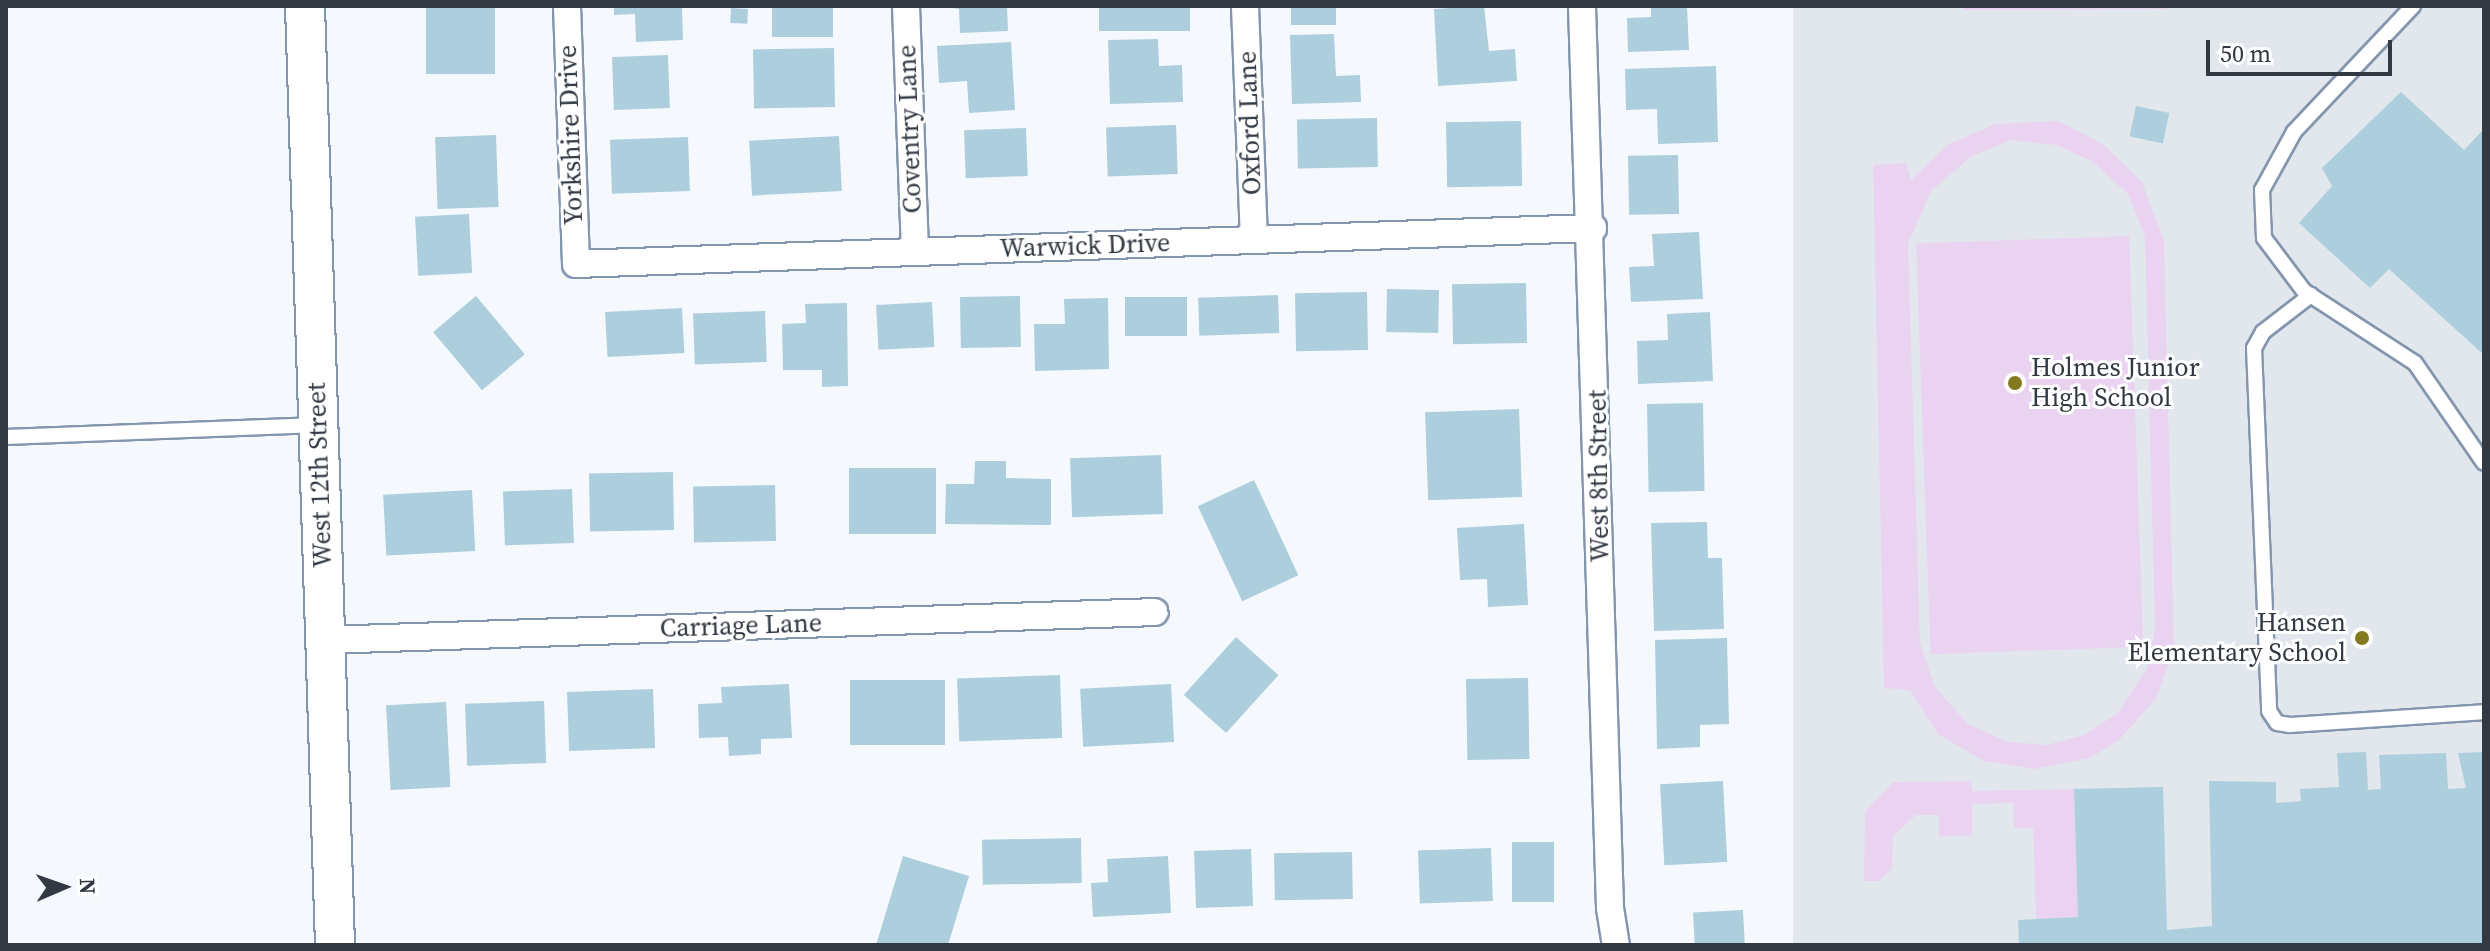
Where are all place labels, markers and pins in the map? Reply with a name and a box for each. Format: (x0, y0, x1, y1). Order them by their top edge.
place label: Holmes Junior High School (2031, 352, 2200, 414)
marker: Holmes Junior High School (2006, 374, 2024, 392)
place label: Hansen Elementary School (2127, 607, 2346, 668)
marker: Hansen Elementary School (2353, 629, 2371, 647)

